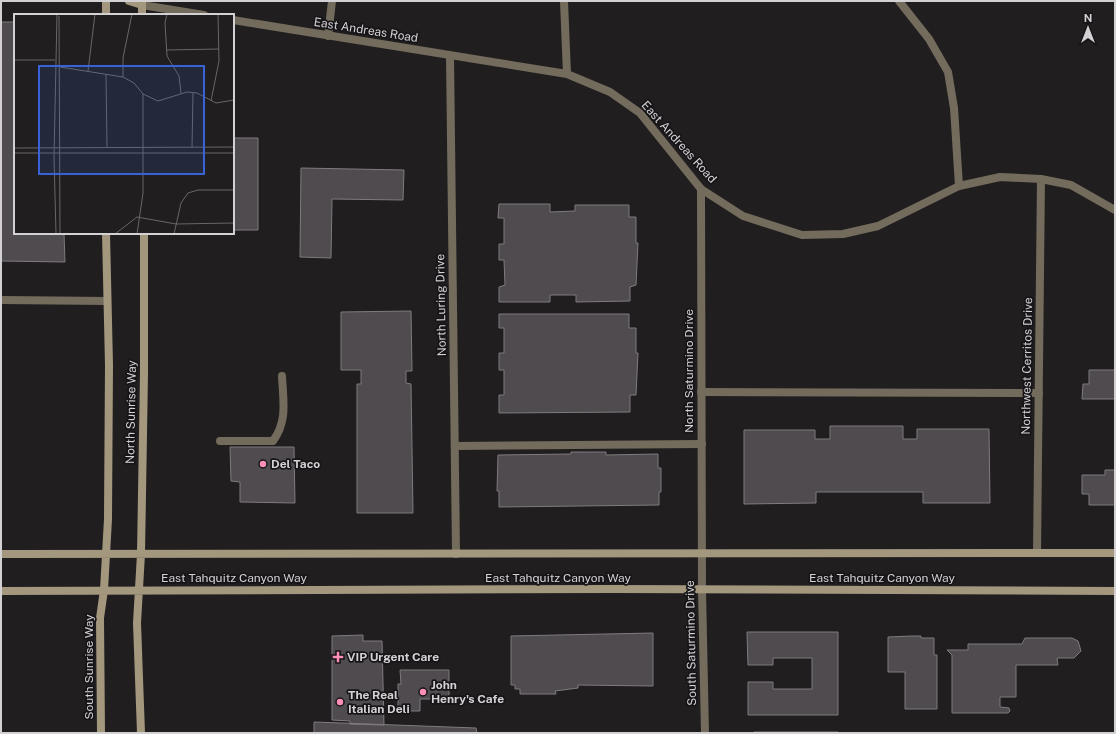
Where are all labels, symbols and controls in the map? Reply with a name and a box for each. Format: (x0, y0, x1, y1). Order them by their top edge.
north arrow (1068, 8, 1108, 48)
text: N (1084, 12, 1092, 24)
inset map (14, 14, 234, 234)
street label: East Andreas Road (313, 15, 419, 45)
street label: East Andreas Road (639, 98, 719, 186)
street label: North Luring Drive (433, 253, 449, 356)
street label: Northwest Cerritos Drive (1019, 297, 1035, 435)
street label: North Saturmino Drive (682, 309, 696, 433)
street label: North Sunrise Way (123, 359, 139, 464)
place label: Del Taco (271, 457, 320, 471)
marker: Del Taco (258, 459, 268, 469)
street label: East Tahquitz Canyon Way (161, 571, 308, 585)
street label: East Tahquitz Canyon Way (485, 571, 632, 585)
street label: East Tahquitz Canyon Way (809, 571, 956, 585)
street label: South Saturmino Drive (683, 580, 699, 706)
street label: South Sunrise Way (82, 614, 96, 720)
place label: VIP Urgent Care (347, 650, 439, 664)
marker: VIP Urgent Care (332, 651, 344, 663)
place label: John Henry's Cafe (431, 678, 504, 706)
marker: John Henry's Cafe (418, 687, 428, 697)
place label: The Real Italian Deli (348, 688, 410, 716)
marker: The Real Italian Deli (335, 697, 345, 707)

